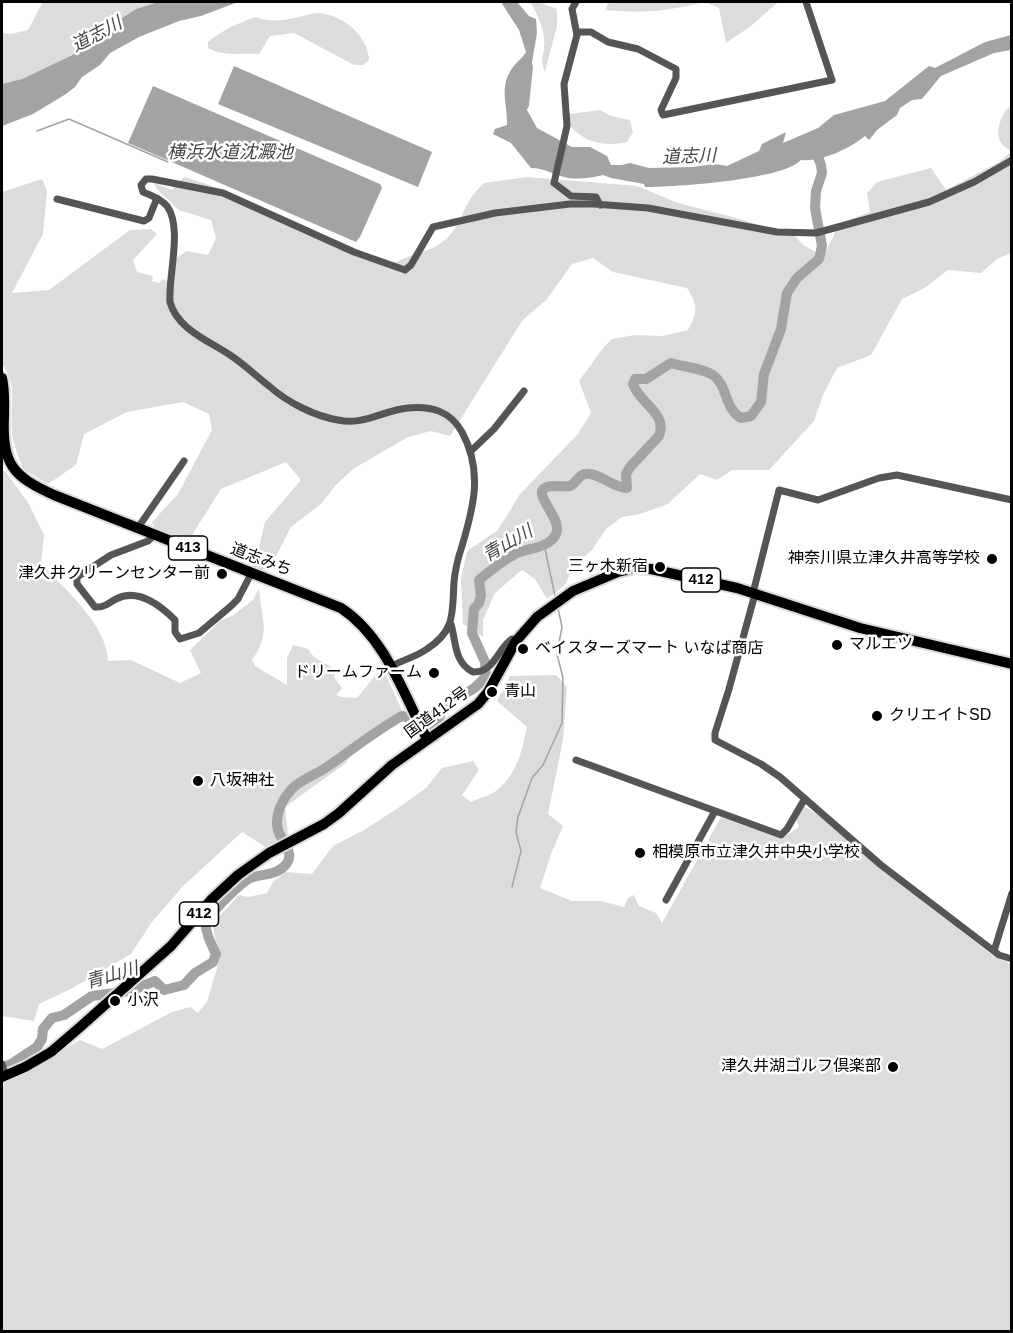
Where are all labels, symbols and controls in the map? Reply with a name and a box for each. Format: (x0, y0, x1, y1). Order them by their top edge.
water label: 道志川 (68, 13, 126, 57)
water label: 横浜水道沈澱池 (167, 142, 293, 164)
water label: 道志川 (662, 145, 716, 169)
water label: 青山川 (479, 521, 537, 567)
road number: 413 (168, 536, 207, 560)
street label: 道志みち (228, 540, 294, 580)
place label: 神奈川県立津久井高等学校 (788, 549, 980, 569)
marker: 神奈川県立津久井高等学校 (985, 552, 999, 566)
place label: 三ヶ木新宿 (568, 557, 648, 577)
marker: 三ヶ木新宿 (653, 560, 667, 574)
place label: 津久井クリーンセンター前 (18, 564, 210, 584)
marker: 津久井クリーンセンター前 (215, 567, 229, 581)
road number: 412 (682, 568, 720, 592)
place label: マルエツ (849, 635, 913, 655)
marker: マルエツ (830, 638, 844, 652)
place label: ベイスターズマート いなば商店 (535, 639, 763, 659)
marker: ベイスターズマート いなば商店 (516, 642, 530, 656)
place label: ドリームファーム (294, 663, 422, 683)
marker: ドリームファーム (427, 666, 441, 680)
place label: 青山 (504, 682, 536, 702)
street label: 国道412号 (401, 683, 473, 743)
marker: 青山 (485, 685, 499, 699)
place label: クリエイトSD (889, 706, 991, 726)
marker: クリエイトSD (870, 709, 884, 723)
place label: 八坂神社 (210, 771, 274, 791)
marker: 八坂神社 (191, 774, 205, 788)
place label: 相模原市立津久井中央小学校 (652, 843, 860, 863)
marker: 相模原市立津久井中央小学校 (633, 846, 647, 860)
road number: 412 (180, 902, 218, 926)
water label: 青山川 (83, 958, 141, 994)
place label: 小沢 (127, 991, 159, 1011)
marker: 小沢 (108, 994, 122, 1008)
place label: 津久井湖ゴルフ倶楽部 (721, 1057, 881, 1077)
marker: 津久井湖ゴルフ倶楽部 (886, 1060, 900, 1074)

